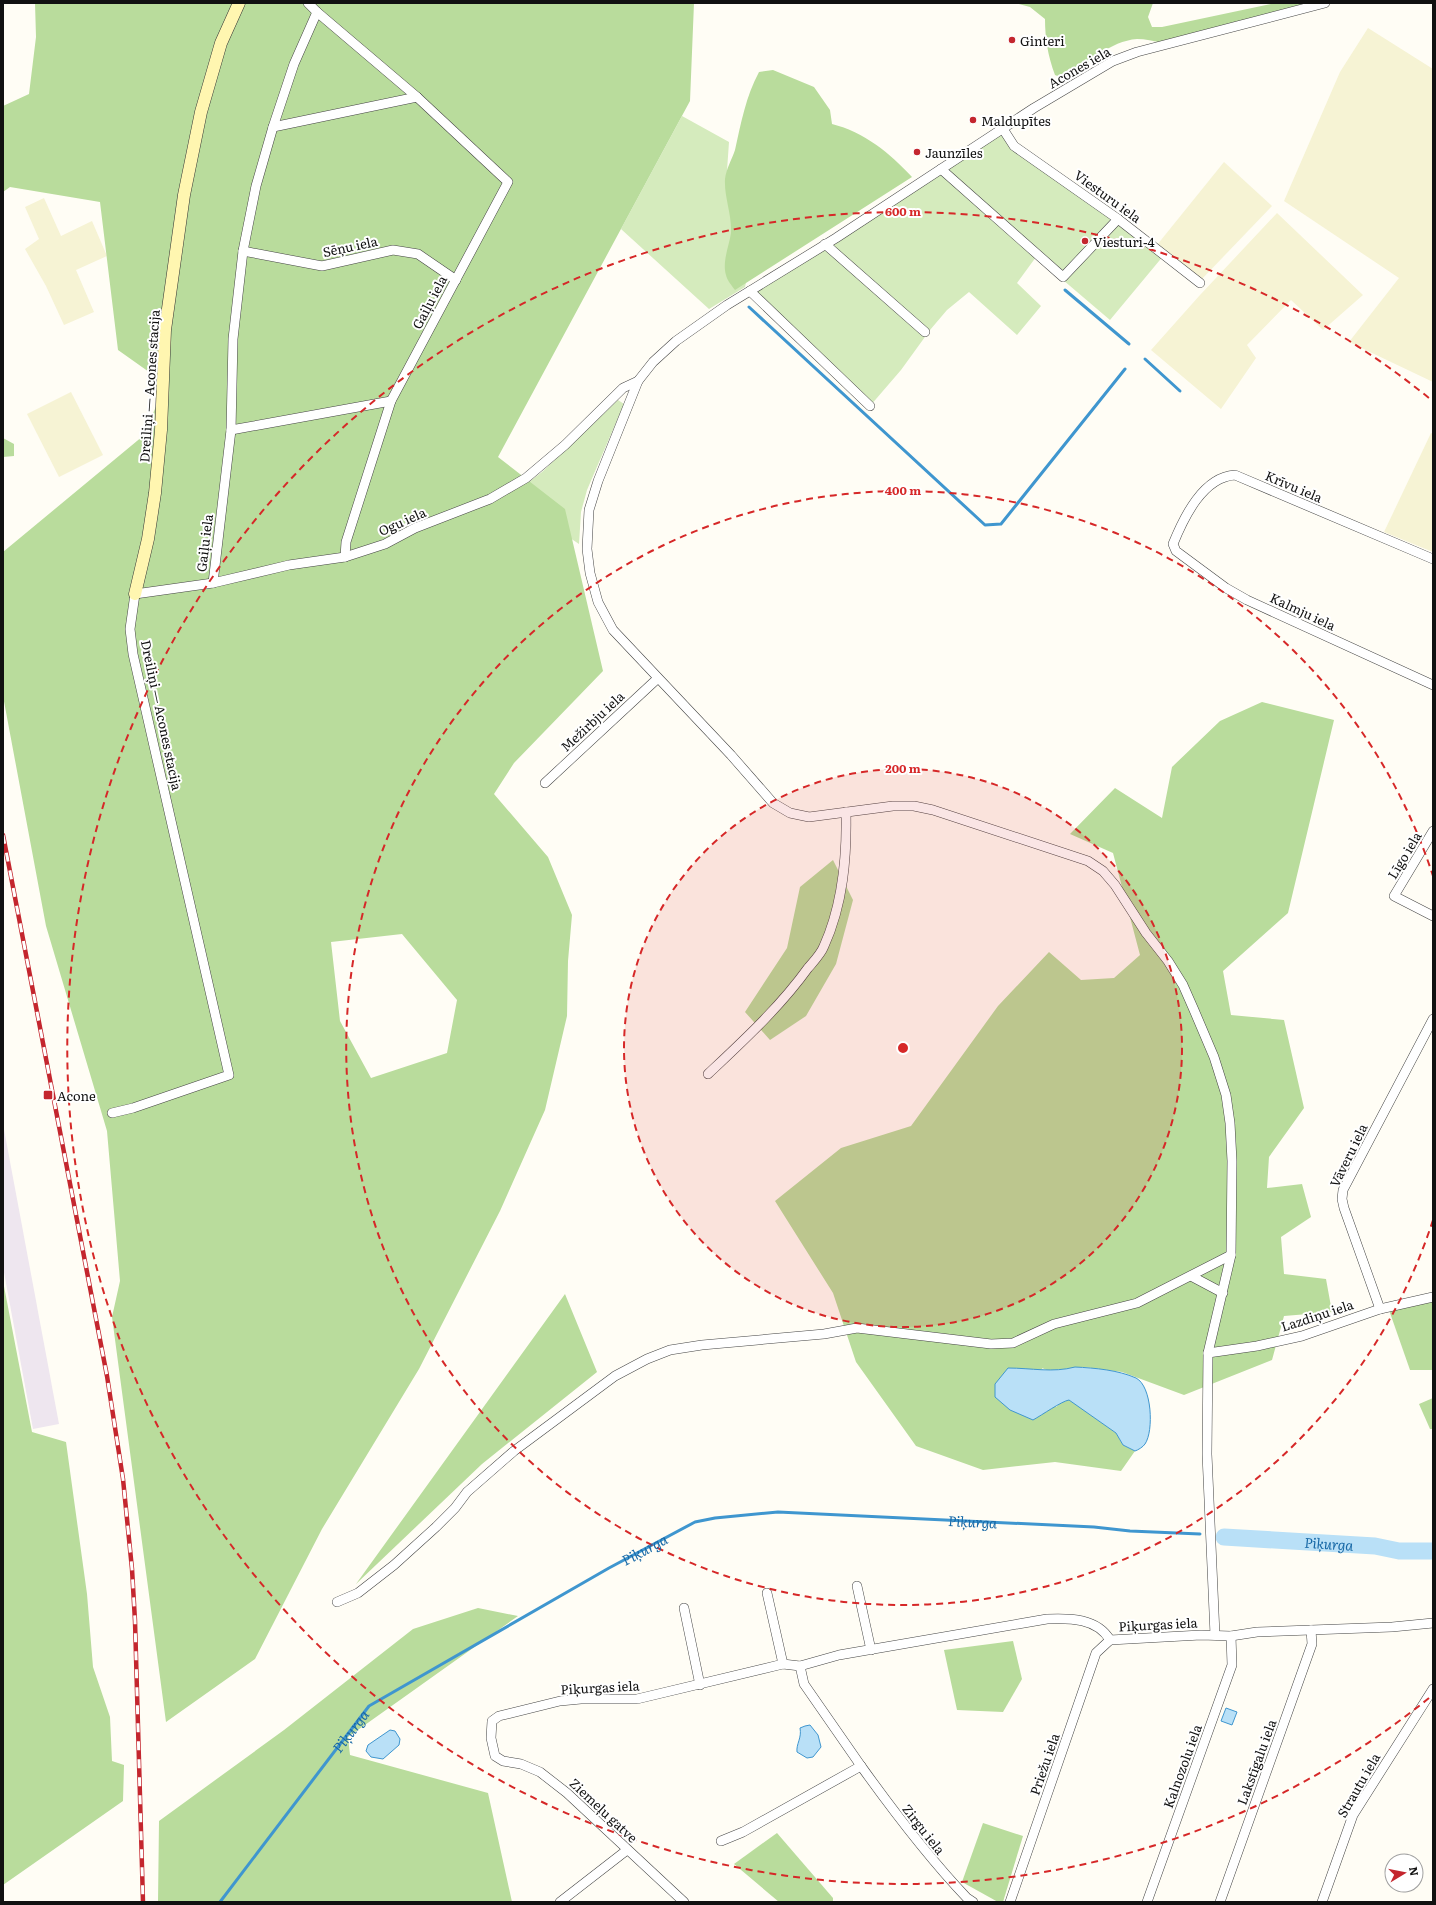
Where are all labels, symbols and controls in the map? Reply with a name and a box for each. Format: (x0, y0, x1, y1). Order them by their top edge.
place label: Ginteri (1020, 31, 1065, 50)
marker: Ginteri (1007, 35, 1017, 45)
street label: Acones iela (1044, 41, 1114, 93)
place label: Maldupītes (981, 111, 1051, 130)
marker: Maldupītes (968, 115, 978, 125)
place label: Jaunzīles (925, 143, 983, 162)
marker: Jaunzīles (912, 147, 922, 157)
street label: Viesturu iela (1071, 165, 1145, 227)
text: 600 m (885, 202, 921, 220)
street label: Sēņu iela (321, 231, 379, 261)
place label: Viesturi-4 (1093, 232, 1155, 251)
marker: Viesturi-4 (1080, 236, 1090, 246)
street label: Gaiļu iela (407, 272, 451, 332)
street label: Dreiliņi — Acones stacija (134, 309, 164, 463)
street label: Krīvu iela (1262, 465, 1326, 507)
text: 400 m (885, 481, 921, 499)
street label: Ogu iela (375, 502, 429, 540)
street label: Gaiļu iela (191, 513, 217, 573)
street label: Kalmju iela (1267, 588, 1339, 634)
street label: Dreiliņi — Acones stacija (137, 638, 187, 792)
street label: Mežirbju iela (556, 686, 628, 756)
text: 200 m (885, 759, 921, 777)
street label: Līgo iela (1382, 828, 1426, 882)
centre of rings (896, 1041, 910, 1055)
place label: Acone (57, 1086, 96, 1105)
marker: Acone (42, 1089, 54, 1101)
street label: Vāveru iela (1324, 1120, 1372, 1190)
street label: Lazdiņu iela (1278, 1294, 1356, 1336)
water label: Piķurga (947, 1510, 998, 1532)
water label: Piķurga (618, 1529, 671, 1570)
water label: Piķurga (1304, 1532, 1354, 1555)
street label: Piķurgas iela (1118, 1612, 1198, 1636)
street label: Piķurgas iela (560, 1675, 640, 1699)
water label: Piķurga (327, 1705, 373, 1756)
street label: Lakstīgalu iela (1232, 1717, 1280, 1807)
street label: Kalnozolu iela (1158, 1721, 1206, 1811)
street label: Priežu iela (1025, 1730, 1063, 1798)
street label: Strautu iela (1332, 1749, 1384, 1821)
street label: Ziemeļu gatve (566, 1774, 642, 1847)
street label: Zirgu iela (898, 1800, 950, 1858)
north arrow (1384, 1853, 1424, 1893)
text: N (1406, 1865, 1424, 1877)

